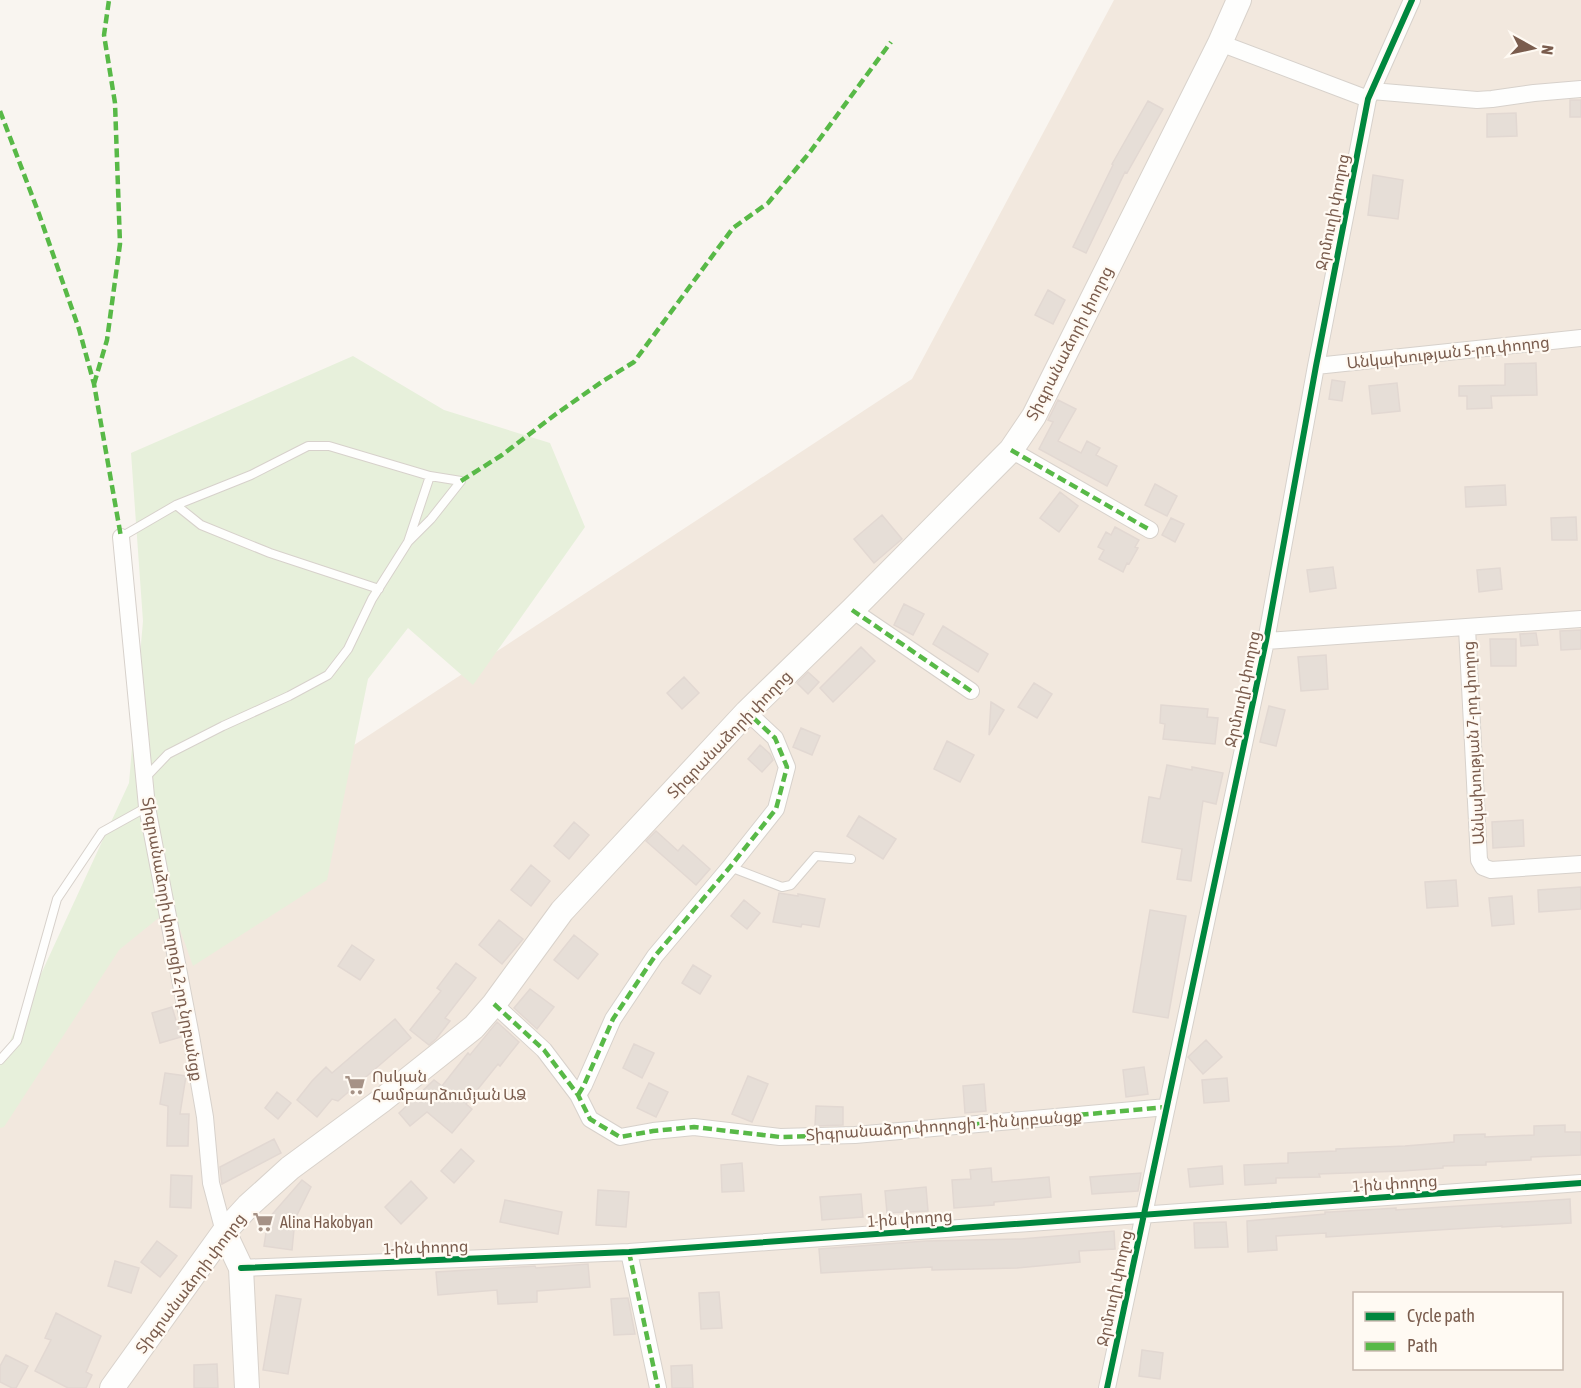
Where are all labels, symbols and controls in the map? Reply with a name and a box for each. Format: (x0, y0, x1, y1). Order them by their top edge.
north arrow (1503, 18, 1563, 78)
text: N (1538, 44, 1557, 56)
street label: Ջրմուղի փողոց (1312, 152, 1353, 272)
street label: Տիգրանաձորի փողոց (1022, 263, 1117, 424)
street label: Անկախության 5-րդ փողոց (1346, 332, 1551, 373)
street label: Ջրմուղի փողոց (1221, 629, 1264, 749)
street label: Անկախության 7-րդ փողոց (1459, 641, 1488, 845)
street label: Տիգրանաձորի փողոց (663, 666, 795, 802)
street label: Տիգրանաձորի փողոցի 2-րդ նրբանցք (138, 796, 207, 1083)
place label: Ոսկան Համբարձումյան ԱՁ (372, 1067, 527, 1104)
supermarket icon: Ոսկան Համբարձումյան ԱՁ (343, 1073, 367, 1097)
street label: Տիգրանաձոր փողոցի 1-ին նրբանցք (805, 1106, 1083, 1145)
street label: 1-ին փողոց (1352, 1171, 1438, 1196)
street label: 1-ին փողոց (867, 1206, 953, 1231)
street label: Տիգրանաձորի փողոց (131, 1209, 249, 1357)
supermarket icon: Alina Hakobyan (251, 1210, 275, 1234)
place label: Alina Hakobyan (280, 1213, 373, 1232)
street label: Ջրմուղի փողոց (1093, 1228, 1136, 1348)
street label: 1-ին փողոց (383, 1237, 469, 1258)
legend (1353, 1292, 1563, 1370)
text: Cycle path (1407, 1305, 1475, 1326)
text: Path (1407, 1335, 1438, 1356)

